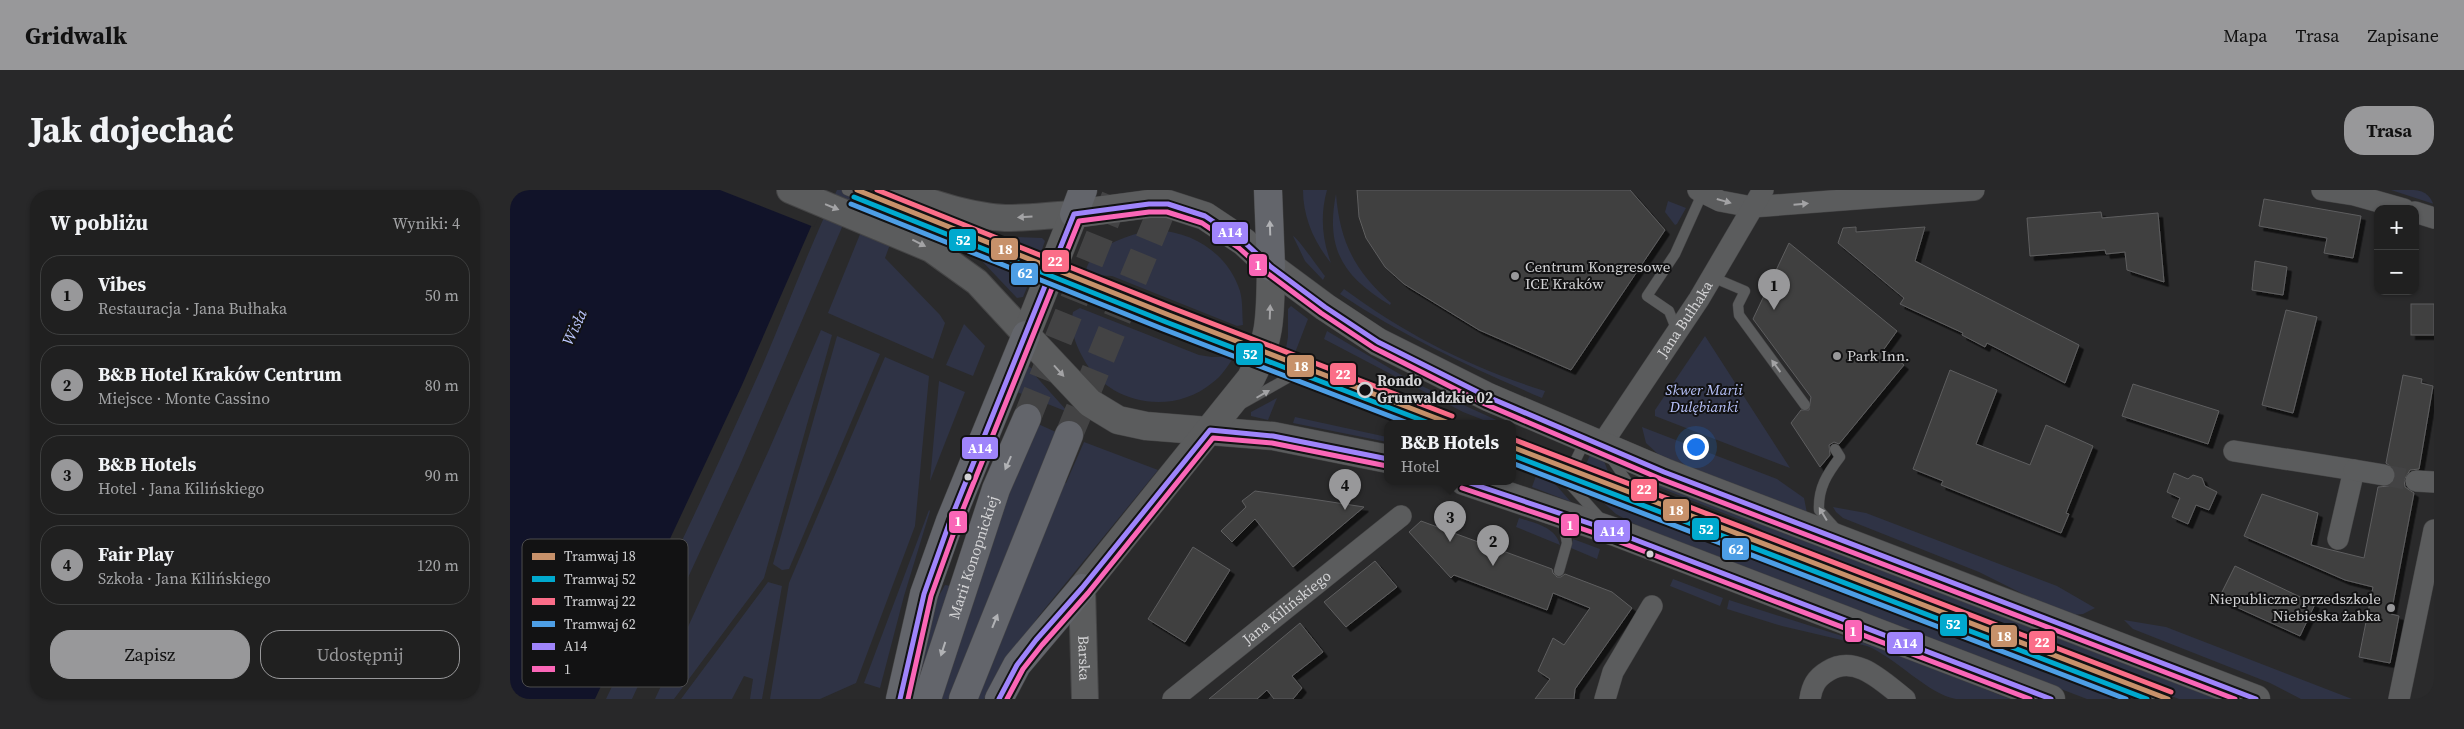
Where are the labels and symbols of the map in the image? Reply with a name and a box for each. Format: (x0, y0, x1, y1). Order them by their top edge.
one-way arrow (1717, 198, 1732, 206)
one-way arrow (1793, 200, 1809, 208)
one-way arrow (825, 203, 840, 211)
one-way arrow (1017, 213, 1033, 221)
one-way arrow (1266, 220, 1274, 236)
line badge: A14 (1211, 221, 1249, 245)
text: A14 (1218, 222, 1243, 242)
line badge: 52 (948, 228, 977, 252)
text: 52 (955, 230, 971, 250)
line badge: 18 (990, 237, 1019, 261)
one-way arrow (912, 239, 926, 247)
text: 18 (997, 239, 1013, 259)
line badge: 22 (1041, 249, 1070, 273)
text: 22 (1047, 251, 1063, 271)
line badge: 1 (1248, 253, 1268, 277)
text: 1 (1254, 255, 1262, 275)
place label: Centrum Kongresowe ICE Kraków (1525, 256, 1671, 294)
line badge: 62 (1010, 262, 1039, 286)
text: 62 (1017, 263, 1033, 283)
pin: 1 (1758, 269, 1790, 310)
marker: Centrum Kongresowe ICE Kraków (1509, 270, 1521, 282)
street label: Jana Bułhaka (1651, 276, 1718, 362)
one-way arrow (1266, 304, 1274, 320)
water label: Wisła (556, 305, 592, 349)
line badge: 52 (1235, 342, 1264, 366)
text: 52 (1242, 344, 1258, 364)
place label: Park Inn. (1847, 345, 1910, 366)
marker: Park Inn. (1831, 350, 1843, 362)
line badge: 18 (1286, 354, 1315, 378)
text: 18 (1293, 356, 1309, 376)
one-way arrow (1771, 359, 1781, 373)
line badge: 22 (1329, 362, 1357, 386)
text: 22 (1335, 364, 1351, 384)
one-way arrow (1053, 365, 1064, 378)
place label: Rondo Grunwaldzkie 02 (1377, 370, 1493, 408)
park label: Skwer Marii Dulębianki (1665, 379, 1743, 417)
marker: Rondo Grunwaldzkie 02 (1357, 382, 1373, 398)
one-way arrow (1256, 389, 1269, 398)
your location (1683, 434, 1709, 460)
line badge: A14 (961, 436, 999, 460)
text: A14 (968, 438, 993, 458)
one-way arrow (1003, 456, 1011, 470)
pin: 4 (1329, 469, 1361, 510)
unlabelled marker (963, 472, 973, 482)
line badge: 22 (1630, 478, 1658, 502)
text: 22 (1636, 479, 1652, 499)
street label: Marii Konopnickiej (943, 493, 1003, 622)
line badge: 18 (1662, 498, 1690, 522)
text: 18 (1668, 500, 1684, 520)
pin: 3 (1434, 501, 1466, 542)
one-way arrow (1818, 507, 1827, 521)
line badge: 1 (948, 510, 968, 534)
text: 1 (954, 511, 962, 531)
line badge: 1 (1560, 513, 1580, 537)
text: 1 (1566, 515, 1574, 535)
line badge: 52 (1691, 517, 1720, 541)
line badge: A14 (1593, 519, 1631, 543)
text: 52 (1698, 519, 1714, 539)
text: A14 (1600, 521, 1625, 541)
pin: 2 (1477, 525, 1509, 566)
line badge: 62 (1721, 537, 1750, 561)
legend (522, 539, 688, 687)
text: 62 (1728, 539, 1744, 559)
text: Tramwaj 18 (564, 546, 636, 566)
unlabelled marker (1645, 549, 1655, 559)
street label: Jana Kilińskiego (1237, 565, 1335, 650)
text: Tramwaj 52 (564, 569, 636, 589)
place label: Niepubliczne przedszkole Niebieska żabka (2209, 588, 2381, 626)
text: Tramwaj 22 (564, 591, 636, 611)
marker: Niepubliczne przedszkole Niebieska żabka (2385, 602, 2397, 614)
line badge: 52 (1939, 613, 1968, 637)
text: Tramwaj 62 (564, 614, 636, 634)
one-way arrow (991, 614, 999, 628)
text: 52 (1945, 614, 1961, 634)
line badge: 1 (1844, 619, 1863, 643)
text: 1 (1849, 621, 1857, 641)
line badge: 18 (1990, 624, 2018, 648)
text: 18 (1996, 626, 2012, 646)
line badge: 22 (2028, 630, 2056, 654)
line badge: A14 (1886, 631, 1924, 655)
text: 22 (2034, 632, 2050, 652)
text: A14 (1893, 633, 1918, 653)
street label: Barska (1073, 635, 1096, 681)
text: A14 (564, 636, 587, 656)
one-way arrow (939, 642, 946, 657)
text: 1 (564, 659, 571, 679)

